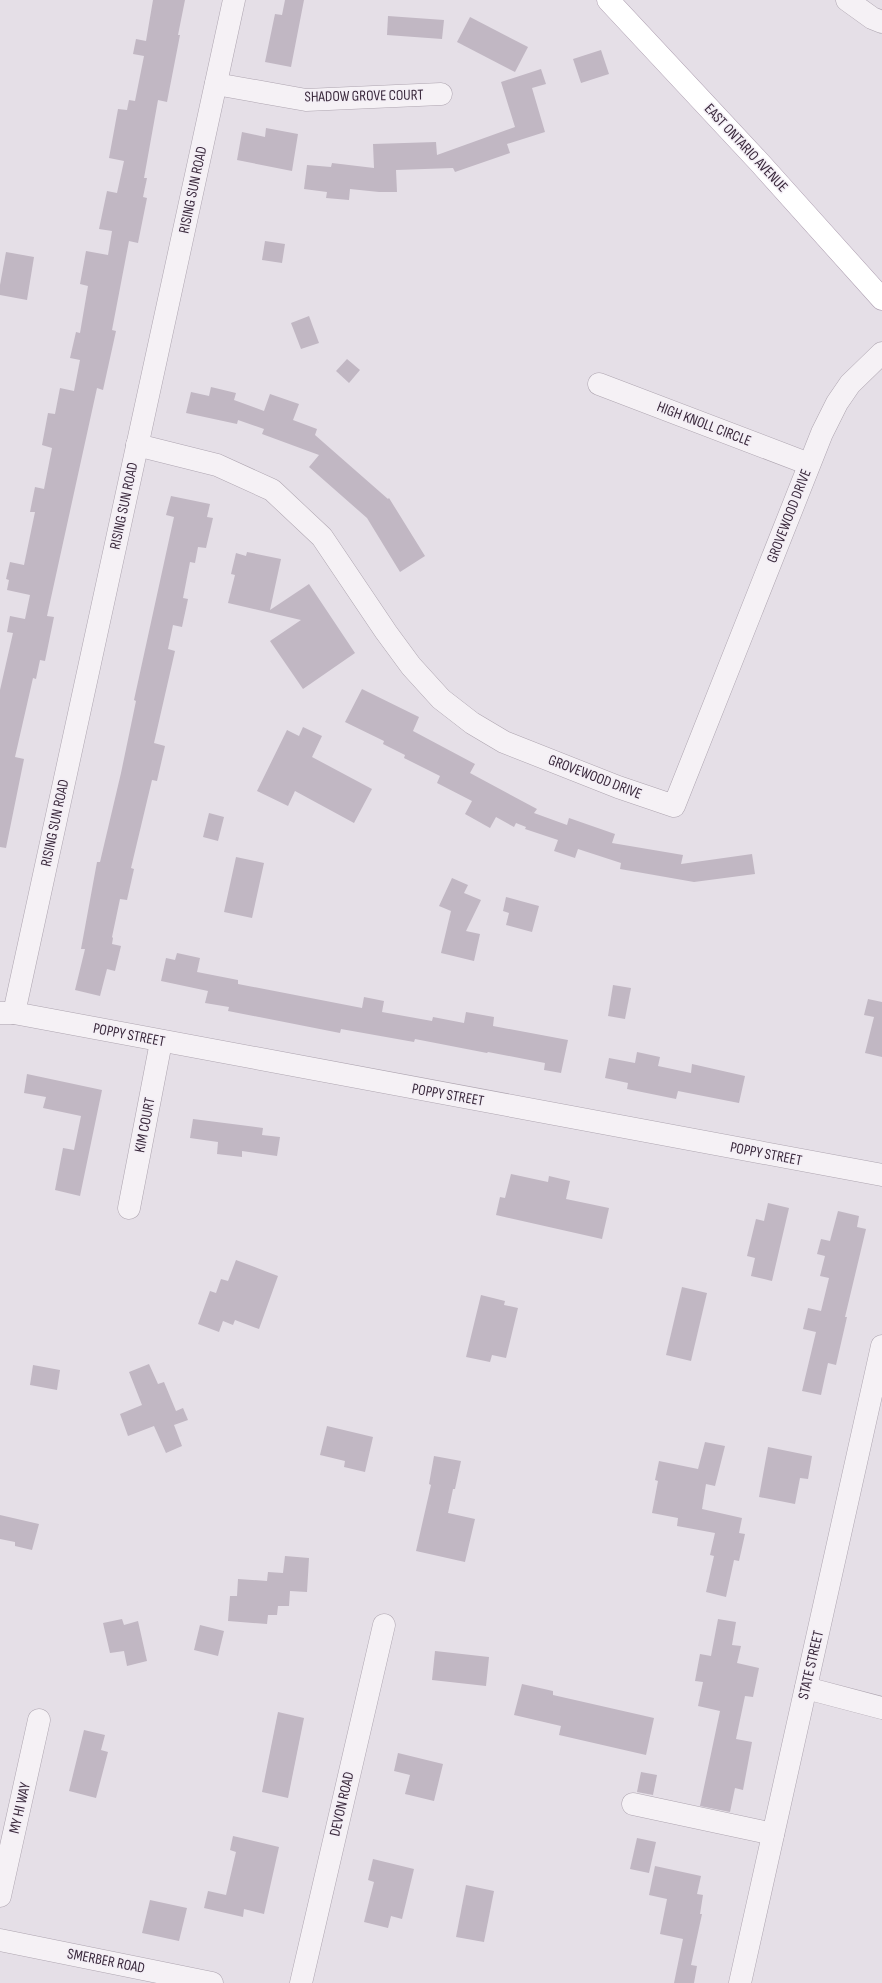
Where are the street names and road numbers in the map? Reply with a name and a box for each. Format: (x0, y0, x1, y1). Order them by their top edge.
street label: SHADOW GROVE COURT (304, 85, 424, 107)
street label: EAST ONTARIO AVENUE (700, 100, 792, 196)
street label: RISING SUN ROAD (174, 145, 212, 235)
street label: HIGH KNOLL CIRCLE (654, 397, 754, 451)
street label: RISING SUN ROAD (105, 461, 143, 551)
street label: GROVEWOOD DRIVE (762, 466, 816, 566)
street label: GROVEWOOD DRIVE (545, 750, 645, 804)
street label: RISING SUN ROAD (36, 778, 74, 868)
street label: POPPY STREET (91, 1019, 167, 1051)
street label: POPPY STREET (410, 1079, 486, 1111)
street label: KIM COURT (130, 1096, 160, 1154)
street label: POPPY STREET (728, 1138, 804, 1170)
street label: STATE STREET (794, 1629, 828, 1701)
street label: DEVON ROAD (325, 1770, 359, 1838)
street label: MY HI WAY (5, 1780, 35, 1835)
street label: SMERBER ROAD (66, 1944, 146, 1978)

